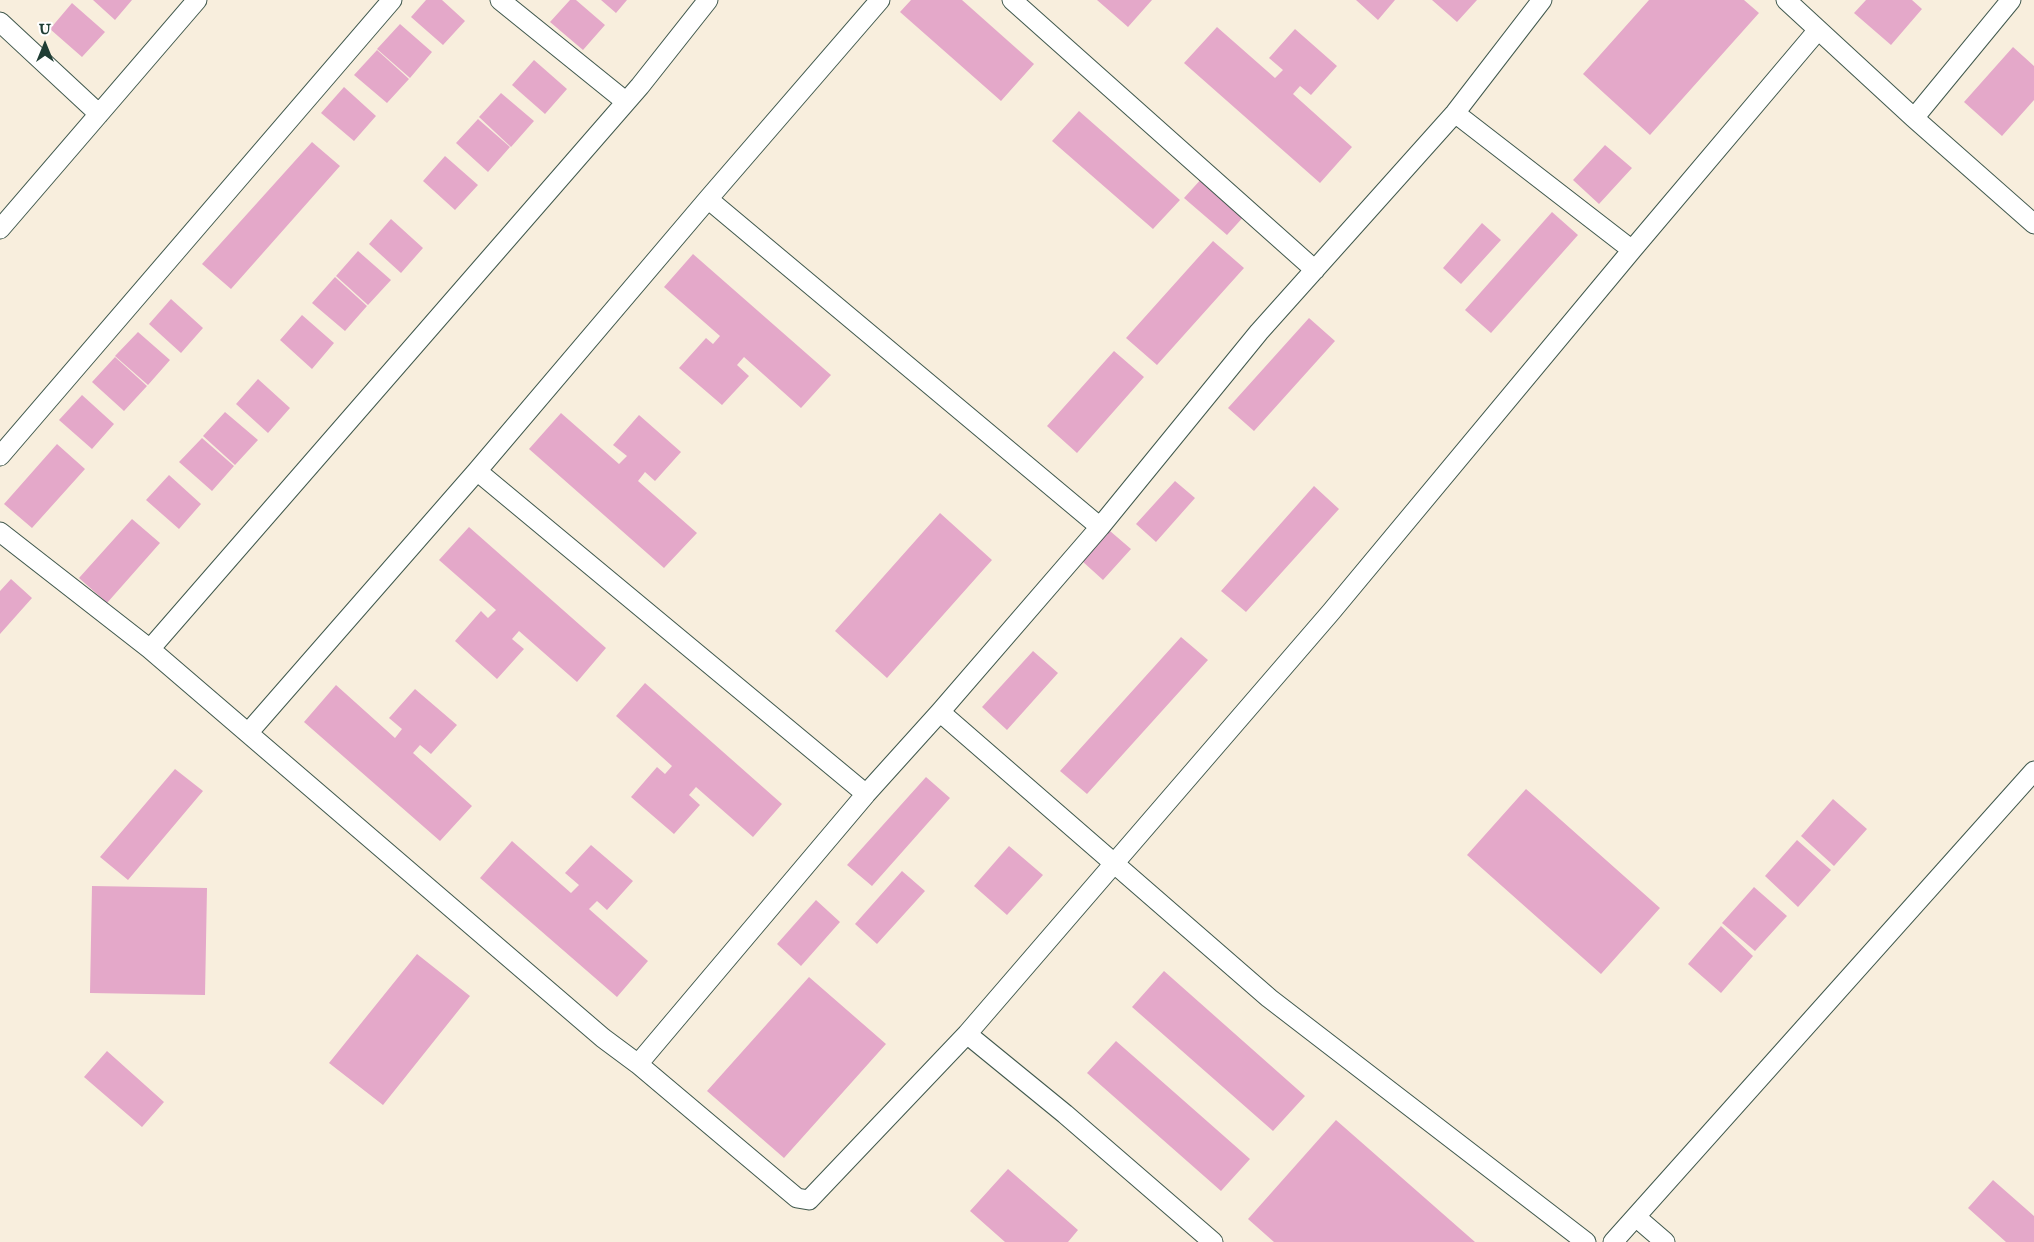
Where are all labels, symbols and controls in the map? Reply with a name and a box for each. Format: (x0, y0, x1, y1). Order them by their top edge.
north arrow (20, 20, 70, 70)
text: U (39, 21, 51, 39)

